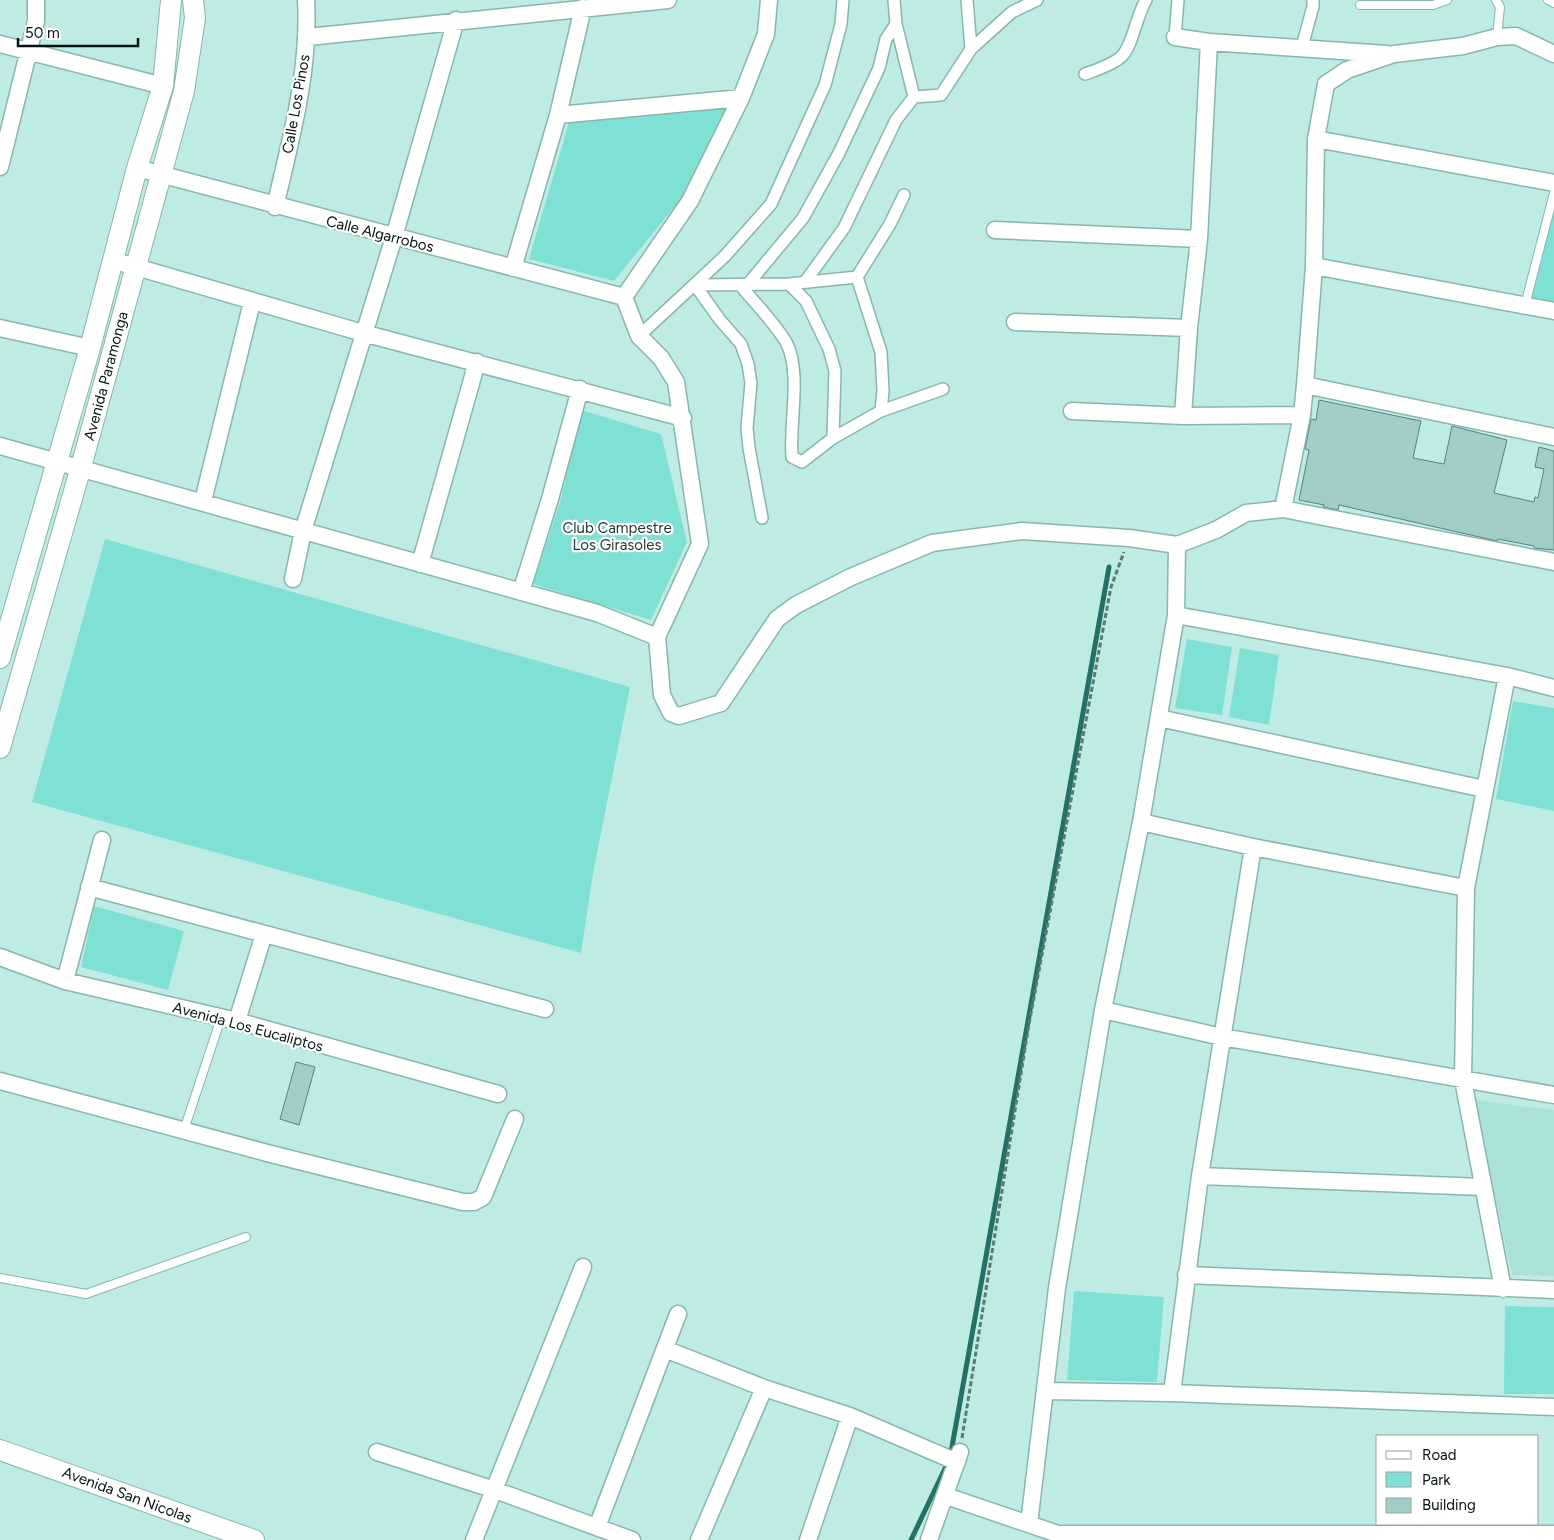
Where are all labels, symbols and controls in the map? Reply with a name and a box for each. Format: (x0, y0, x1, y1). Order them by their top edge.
scale bar (18, 15, 138, 47)
text: 50 m (25, 24, 60, 42)
street label: Calle Los Pinos (278, 53, 314, 155)
street label: Calle Algarrobos (324, 212, 436, 256)
street label: Avenida Paramonga (80, 309, 132, 443)
park label: Club Campestre Los Girasoles (562, 519, 672, 554)
street label: Avenida Los Eucaliptos (171, 998, 325, 1056)
legend (1376, 1435, 1539, 1525)
text: Road (1422, 1446, 1457, 1464)
street label: Avenida San Nicolas (60, 1463, 194, 1527)
text: Park (1422, 1471, 1451, 1489)
text: Building (1422, 1496, 1476, 1514)

